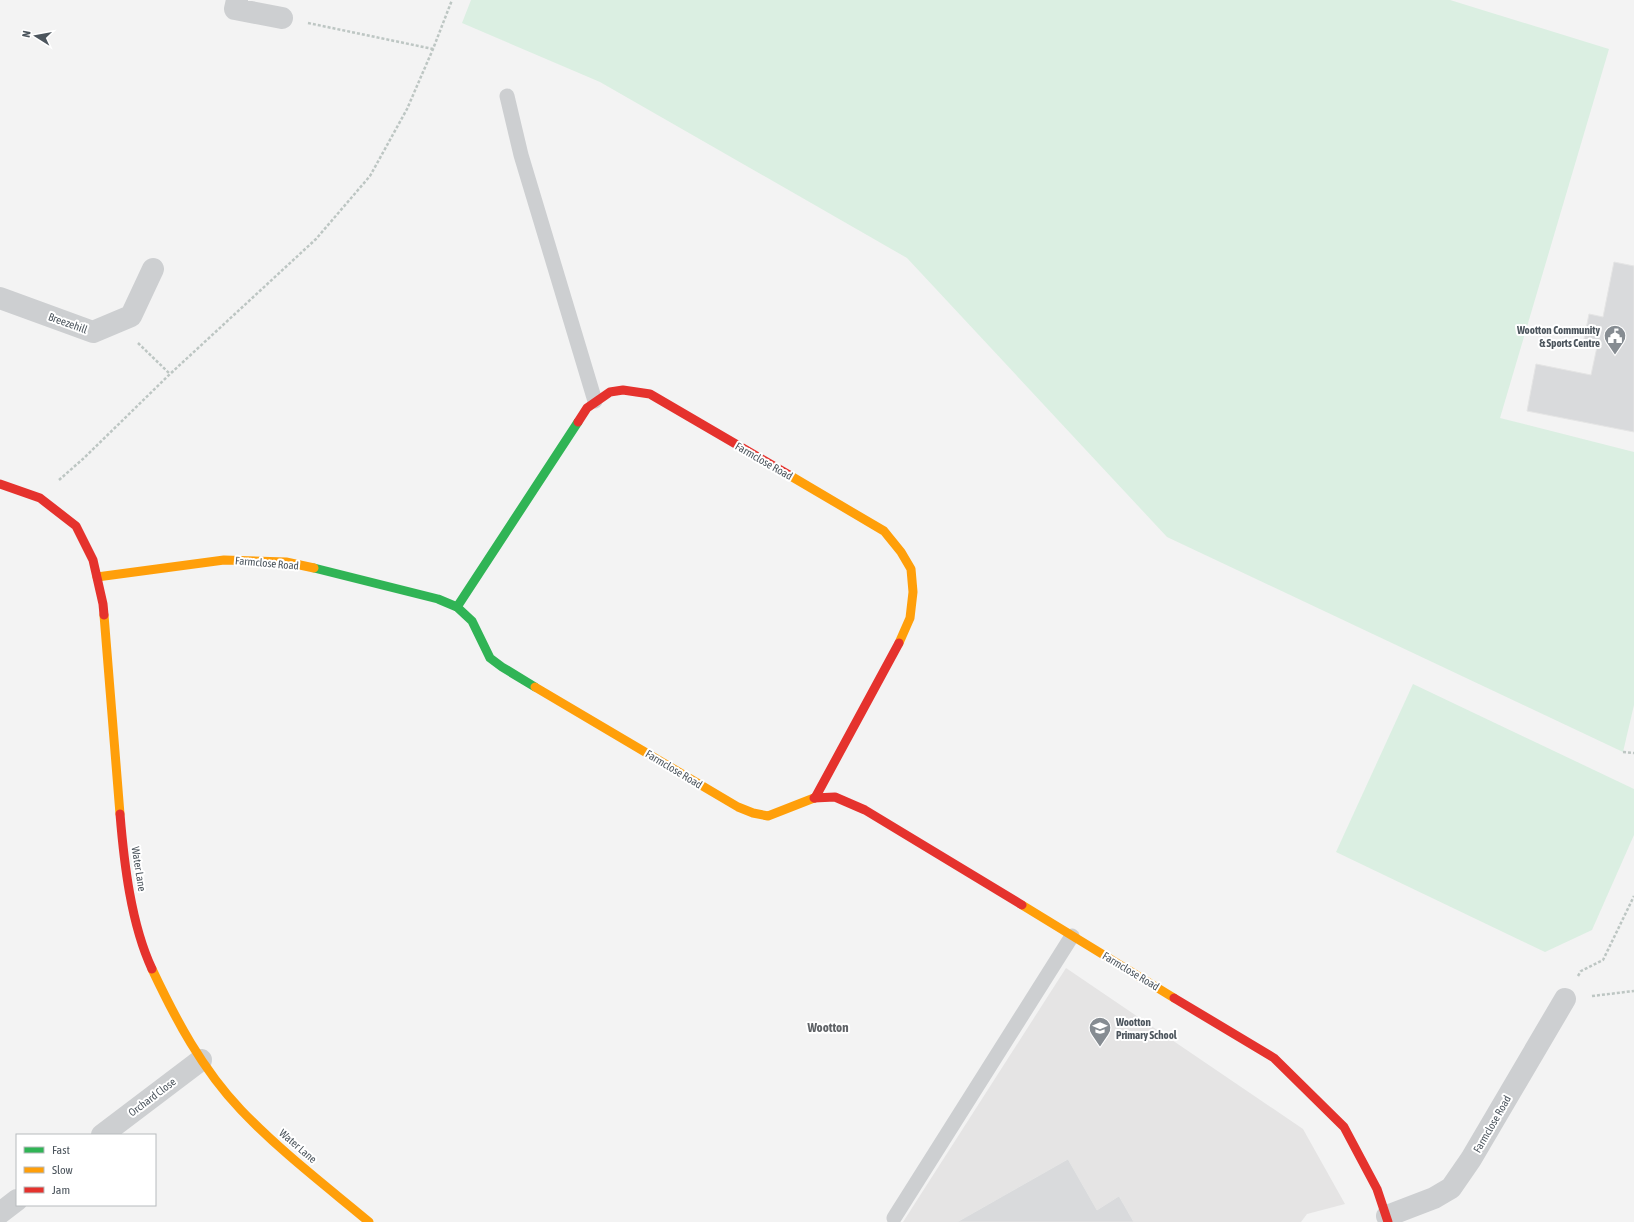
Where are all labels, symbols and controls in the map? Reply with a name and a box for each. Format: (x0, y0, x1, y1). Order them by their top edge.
north arrow (16, 16, 56, 56)
text: N (20, 30, 33, 38)
street label: Breezehill (47, 310, 89, 336)
public building icon: Wootton Community & Sports Centre (1602, 323, 1628, 356)
place label: Wootton Community & Sports Centre (1516, 324, 1600, 349)
street label: Farmclose Road (733, 440, 795, 482)
street label: Farmclose Road (235, 554, 299, 572)
street label: Farmclose Road (644, 747, 704, 791)
street label: Water Lane (130, 846, 148, 892)
street label: Farmclose Road (1101, 949, 1161, 993)
school or university icon: Wootton Primary School (1087, 1015, 1113, 1048)
place label: Wootton Primary School (1115, 1016, 1178, 1041)
district label: Wootton (806, 1020, 849, 1035)
street label: Orchard Close (126, 1075, 178, 1119)
street label: Farmclose Road (1471, 1093, 1513, 1155)
street label: Water Lane (277, 1127, 319, 1165)
legend (16, 1134, 156, 1206)
text: Fast (52, 1143, 70, 1157)
text: Slow (52, 1163, 73, 1177)
text: Jam (52, 1183, 70, 1197)

